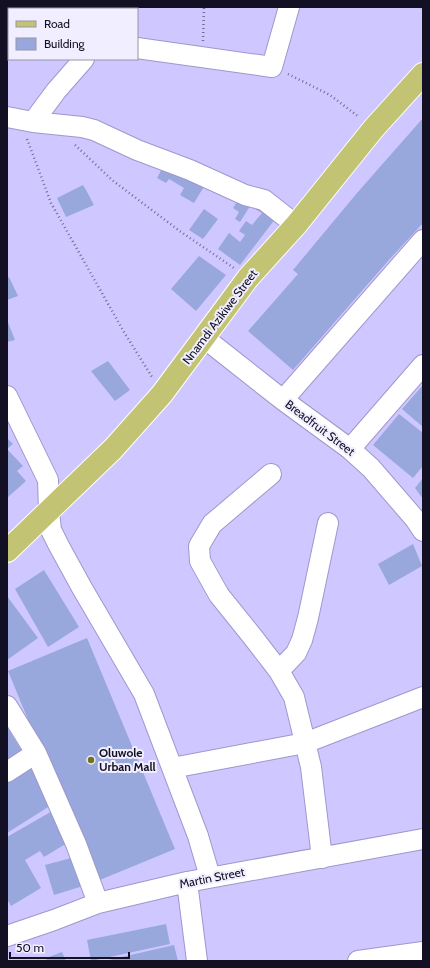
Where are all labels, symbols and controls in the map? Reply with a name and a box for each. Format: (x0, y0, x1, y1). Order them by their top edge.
legend (8, 8, 138, 60)
text: Road (44, 16, 70, 31)
text: Building (44, 36, 86, 51)
street label: Nnamdi Azikiwe Street (179, 266, 260, 367)
street label: Breadfruit Street (282, 396, 358, 459)
place label: Oluwole Urban Mall (99, 745, 156, 774)
marker: Oluwole Urban Mall (86, 755, 96, 765)
street label: Martin Street (178, 864, 246, 891)
scale bar (10, 934, 129, 960)
text: 50 m (16, 940, 44, 955)

